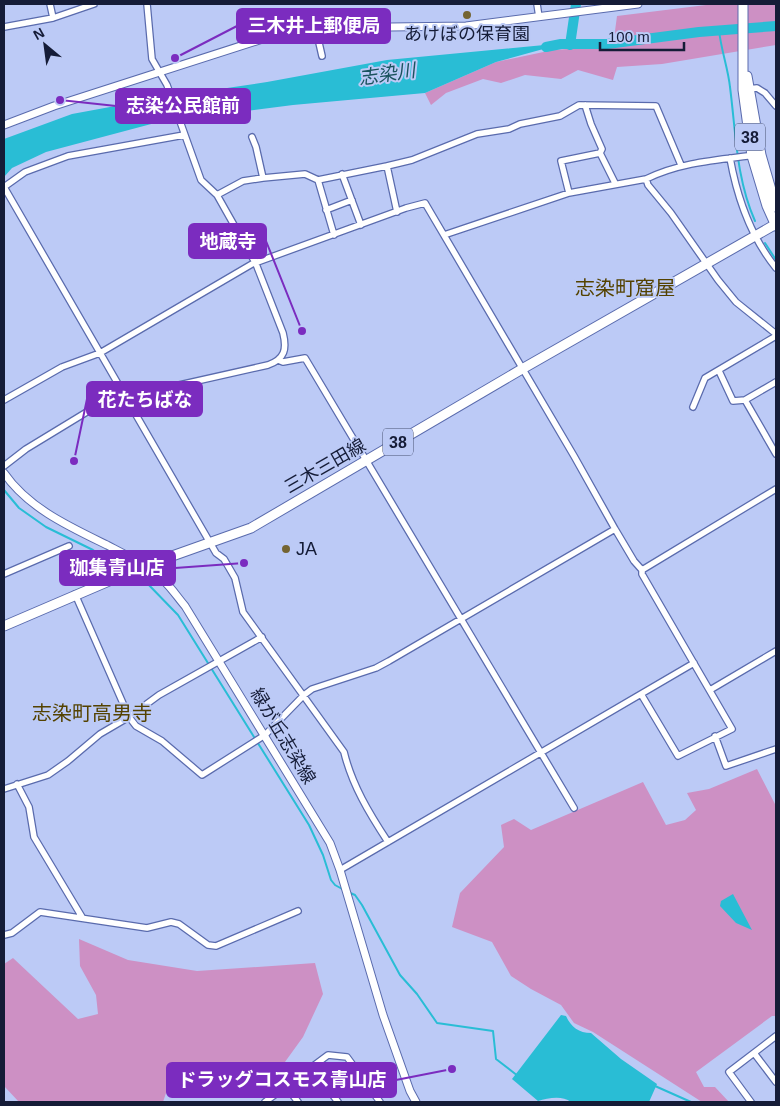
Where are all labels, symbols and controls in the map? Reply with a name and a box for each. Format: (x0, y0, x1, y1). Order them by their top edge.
callout: 三木井上郵便局 (237, 9, 390, 43)
marker: あけぼの保育園 (461, 9, 473, 21)
text: 三木井上郵便局 (247, 15, 381, 36)
north arrow (20, 20, 70, 70)
scale bar (600, 20, 684, 52)
text: N (30, 24, 47, 43)
place label: あけぼの保育園 (404, 24, 530, 44)
text: 100 m (608, 28, 650, 45)
water label: 志染川 (357, 59, 419, 88)
callout: 志染公民館前 (116, 89, 250, 123)
text: 志染公民館前 (126, 95, 240, 116)
road number: 38 (735, 124, 765, 150)
callout: 地蔵寺 (189, 224, 266, 258)
text: 地蔵寺 (199, 231, 257, 252)
district label: 志染町窟屋 (575, 277, 675, 299)
callout: 花たちばな (87, 382, 202, 416)
text: 花たちばな (97, 389, 193, 410)
road number: 38 (383, 428, 413, 456)
street label: 三木三田線 (281, 435, 369, 497)
place label: JA (296, 539, 317, 559)
marker: JA (280, 543, 292, 555)
callout: 珈集青山店 (60, 551, 175, 585)
text: 珈集青山店 (69, 557, 165, 578)
street label: 緑が丘志染線 (247, 685, 319, 787)
district label: 志染町高男寺 (32, 702, 152, 724)
callout: ドラッグコスモス青山店 (167, 1063, 396, 1097)
text: ドラッグコスモス青山店 (177, 1069, 387, 1090)

